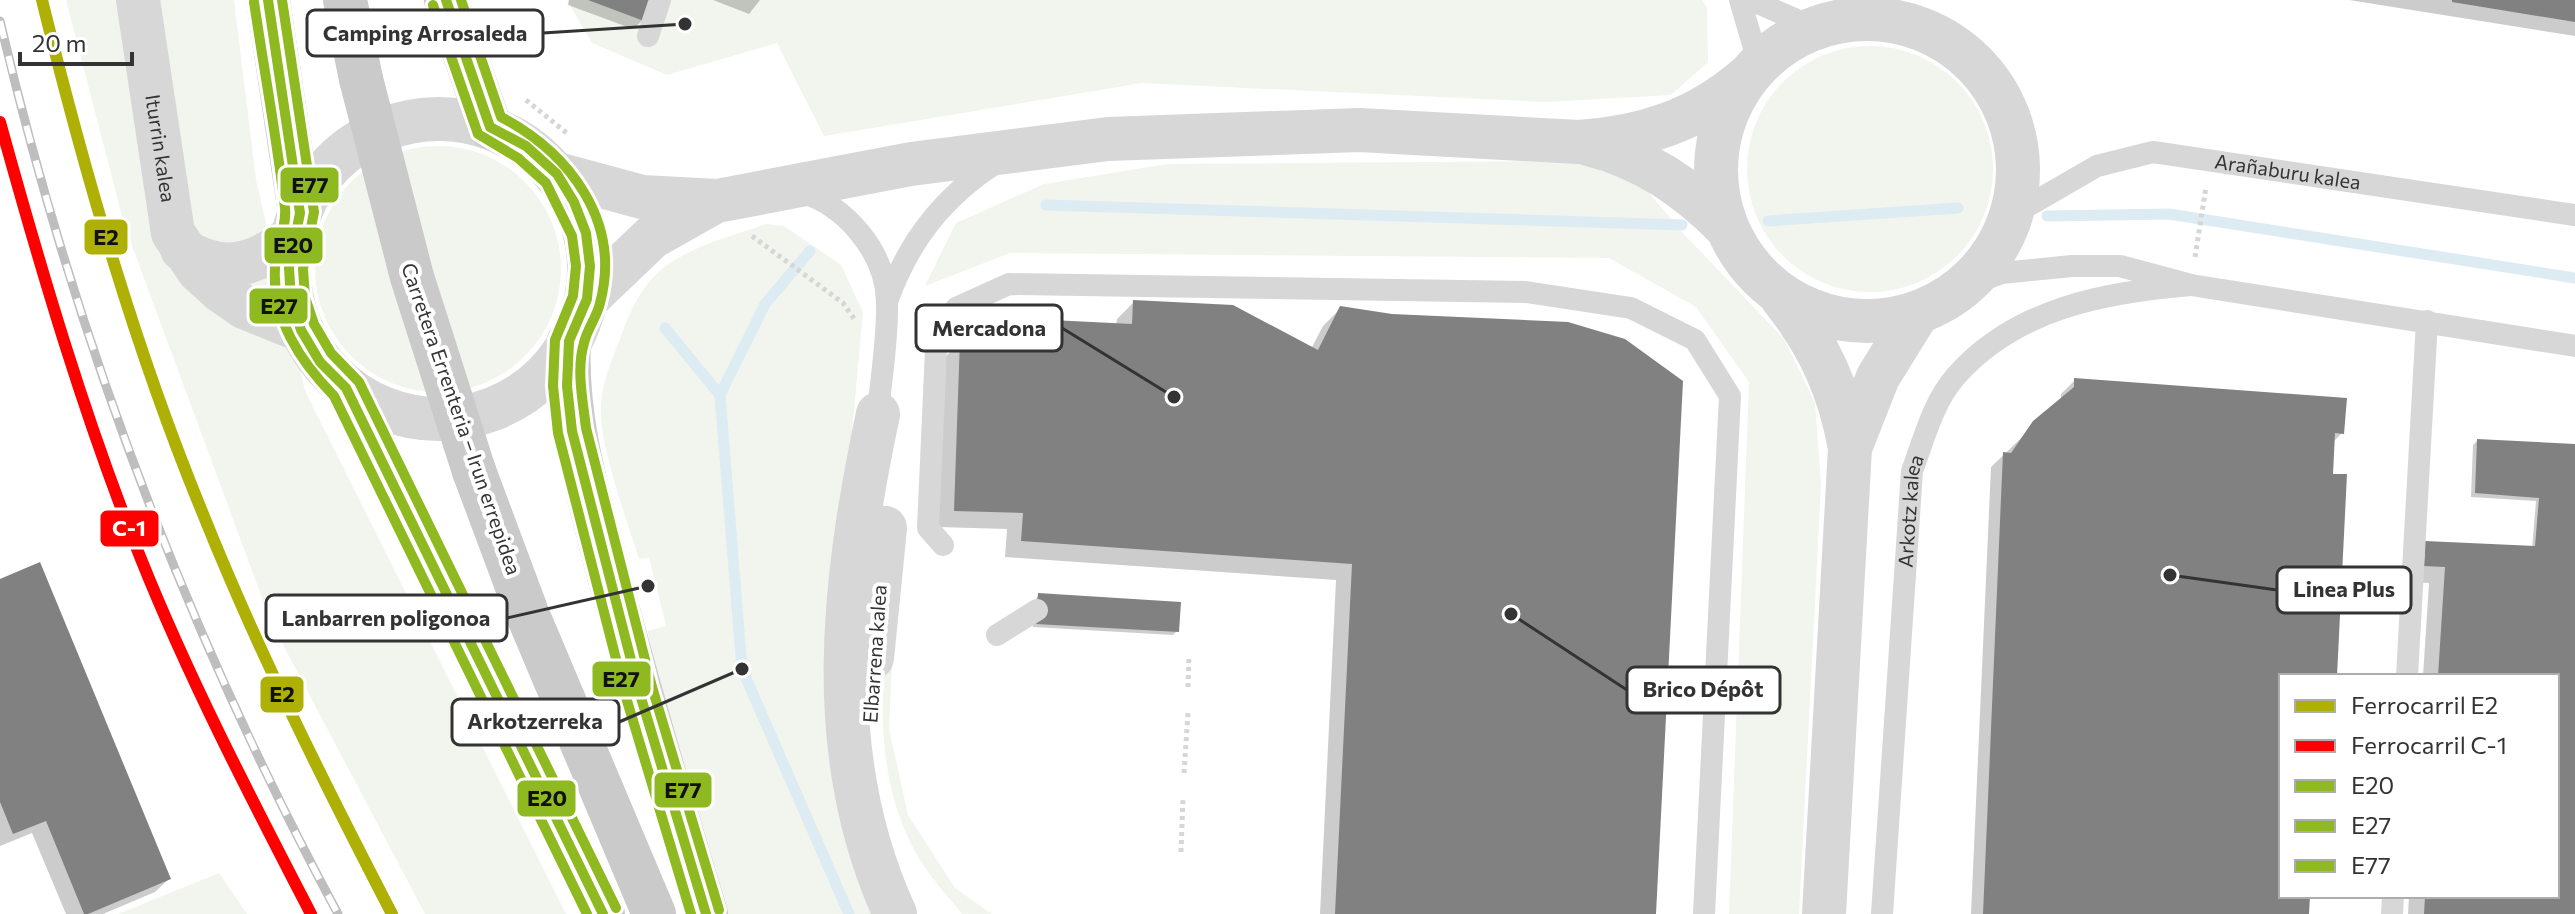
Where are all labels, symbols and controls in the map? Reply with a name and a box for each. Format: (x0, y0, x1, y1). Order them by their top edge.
callout: Camping Arrosaleda (307, 10, 543, 56)
scale bar (20, 16, 132, 66)
text: Camping Arrosaleda (323, 19, 527, 46)
text: 20 m (32, 28, 86, 57)
street label: Iturrin kalea (141, 93, 181, 204)
street label: Arañaburu kalea (2213, 148, 2363, 194)
line badge: E77 (279, 166, 340, 204)
text: E77 (291, 171, 329, 198)
line badge: E2 (83, 218, 129, 256)
text: E2 (93, 223, 119, 250)
line badge: E20 (263, 226, 324, 265)
text: E20 (273, 231, 313, 258)
street label: Carretera Errenteria – Irun errepidea (397, 260, 527, 578)
line badge: E27 (248, 287, 309, 325)
text: E27 (260, 292, 298, 319)
callout: Mercadona (916, 305, 1062, 351)
text: Mercadona (932, 314, 1046, 341)
street label: Arkotz kalea (1892, 451, 1928, 568)
line badge: C-1 (99, 509, 160, 548)
text: C-1 (112, 514, 146, 541)
callout: Linea Plus (2277, 567, 2411, 613)
text: Linea Plus (2293, 575, 2395, 602)
street label: Elbarrena kalea (857, 584, 891, 724)
callout: Lanbarren poligonoa (266, 595, 507, 641)
text: Lanbarren poligonoa (282, 604, 490, 631)
line badge: E27 (591, 660, 652, 698)
text: E27 (602, 665, 640, 692)
callout: Brico Dépôt (1627, 667, 1780, 713)
legend (2279, 674, 2559, 898)
line badge: E2 (259, 675, 305, 714)
text: Brico Dépôt (1643, 675, 1763, 702)
text: E2 (269, 680, 295, 707)
text: Ferrocarril E2 (2351, 690, 2498, 719)
callout: Arkotzerreka (452, 699, 619, 745)
text: Arkotzerreka (467, 707, 603, 734)
text: Ferrocarril C-1 (2351, 730, 2507, 759)
text: E20 (2351, 770, 2394, 799)
line badge: E77 (653, 771, 713, 809)
text: E77 (664, 776, 702, 803)
line badge: E20 (516, 779, 577, 818)
text: E20 (527, 784, 567, 811)
text: E27 (2351, 810, 2391, 839)
text: E77 (2351, 850, 2391, 879)

